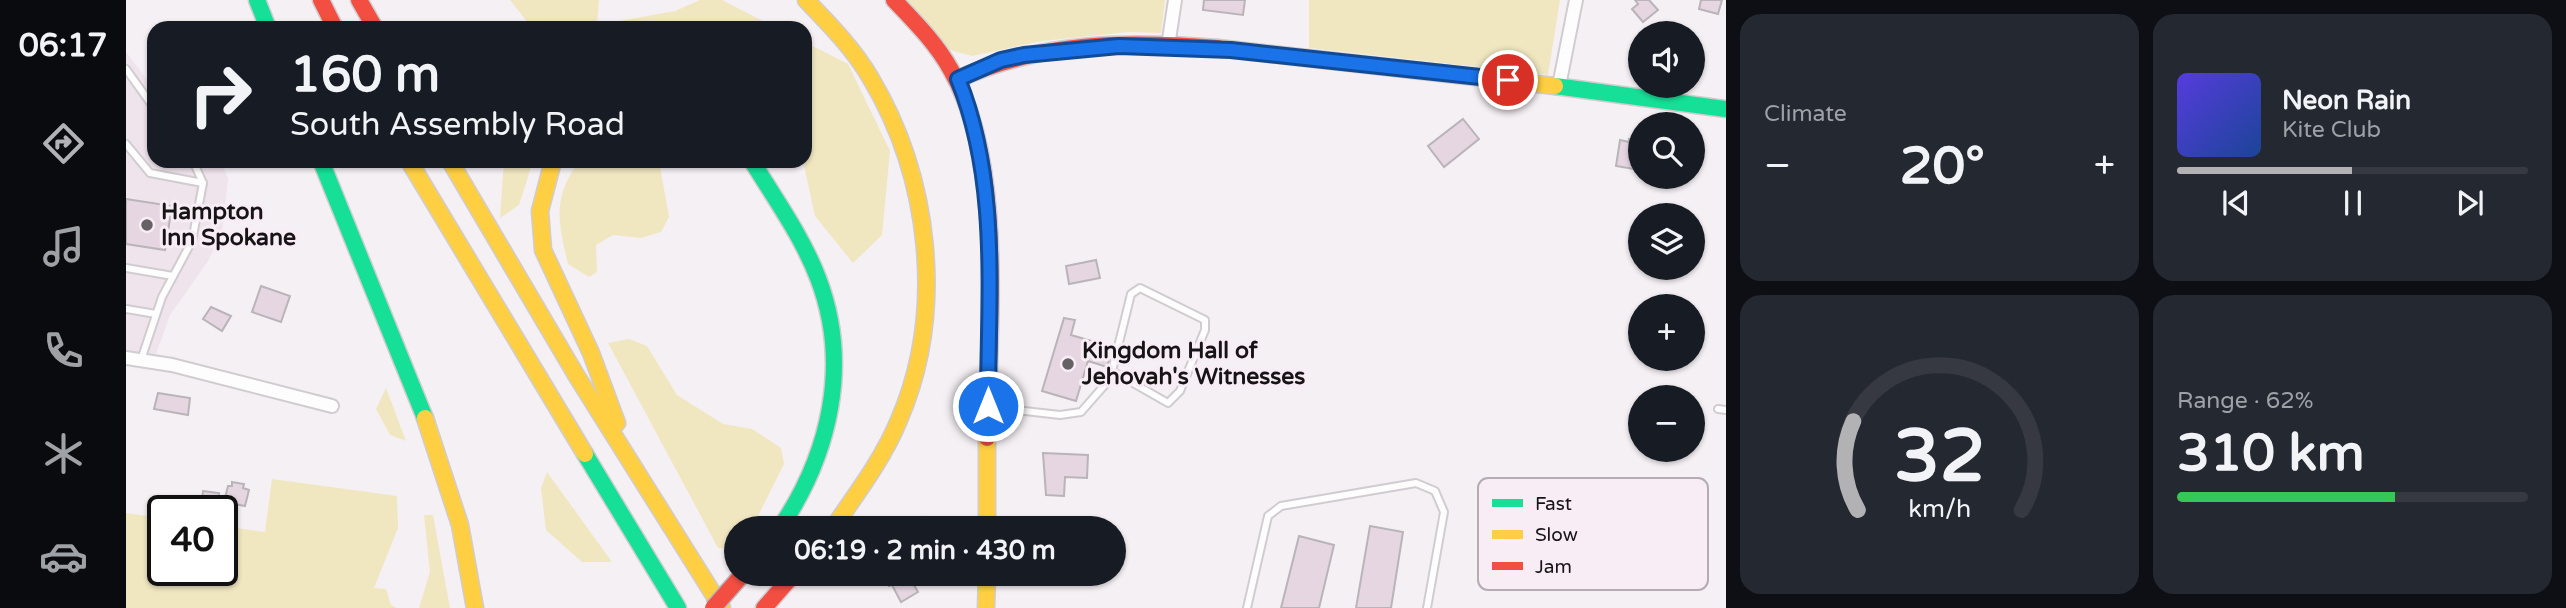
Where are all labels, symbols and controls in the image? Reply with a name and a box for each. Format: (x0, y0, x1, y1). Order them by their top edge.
map controls (1628, 21, 1705, 462)
button: sound (1628, 21, 1705, 98)
text: 06:17 (19, 27, 107, 65)
text: 160 m (290, 46, 440, 105)
icon: right (175, 49, 266, 140)
pin (1478, 50, 1538, 110)
icon: arrive (1489, 61, 1527, 99)
text: Neon Rain (2282, 85, 2411, 116)
text: Climate (1764, 100, 1847, 128)
text: South Assembly Road (290, 106, 625, 144)
button: search (1628, 112, 1705, 189)
text: Kite Club (2282, 116, 2381, 144)
icon: directions (39, 119, 88, 168)
text: 20° (1900, 135, 1985, 198)
text: − (1764, 143, 1791, 189)
text: + (2094, 143, 2115, 189)
icon: previous (2217, 184, 2255, 222)
icon: pause (2334, 184, 2372, 222)
icon: next (2451, 184, 2489, 222)
place label: Hampton Inn Spokane (161, 198, 296, 252)
button: layers (1628, 203, 1705, 280)
marker: Hampton Inn Spokane (139, 217, 155, 233)
icon: music (39, 222, 88, 271)
button: + (1628, 294, 1705, 371)
icon: phone (39, 326, 88, 375)
place label: Kingdom Hall of Jehovah's Witnesses (1081, 337, 1305, 391)
marker: Kingdom Hall of Jehovah's Witnesses (1060, 356, 1076, 372)
position arrow (951, 369, 1025, 443)
button: − (1628, 385, 1705, 462)
text: Range · 62% (2177, 387, 2313, 415)
text: 32 (1894, 414, 1985, 502)
text: 310 km (2177, 422, 2365, 485)
icon: climate (39, 429, 88, 478)
legend (1478, 478, 1708, 590)
text: Fast (1535, 493, 1572, 515)
text: km/h (1908, 494, 1971, 524)
speed limit sign: 40 (147, 495, 238, 586)
text: Slow (1535, 524, 1578, 546)
icon: car (39, 532, 88, 581)
text: 06:19 · 2 min · 430 m (794, 535, 1056, 566)
text: Jam (1535, 556, 1572, 578)

